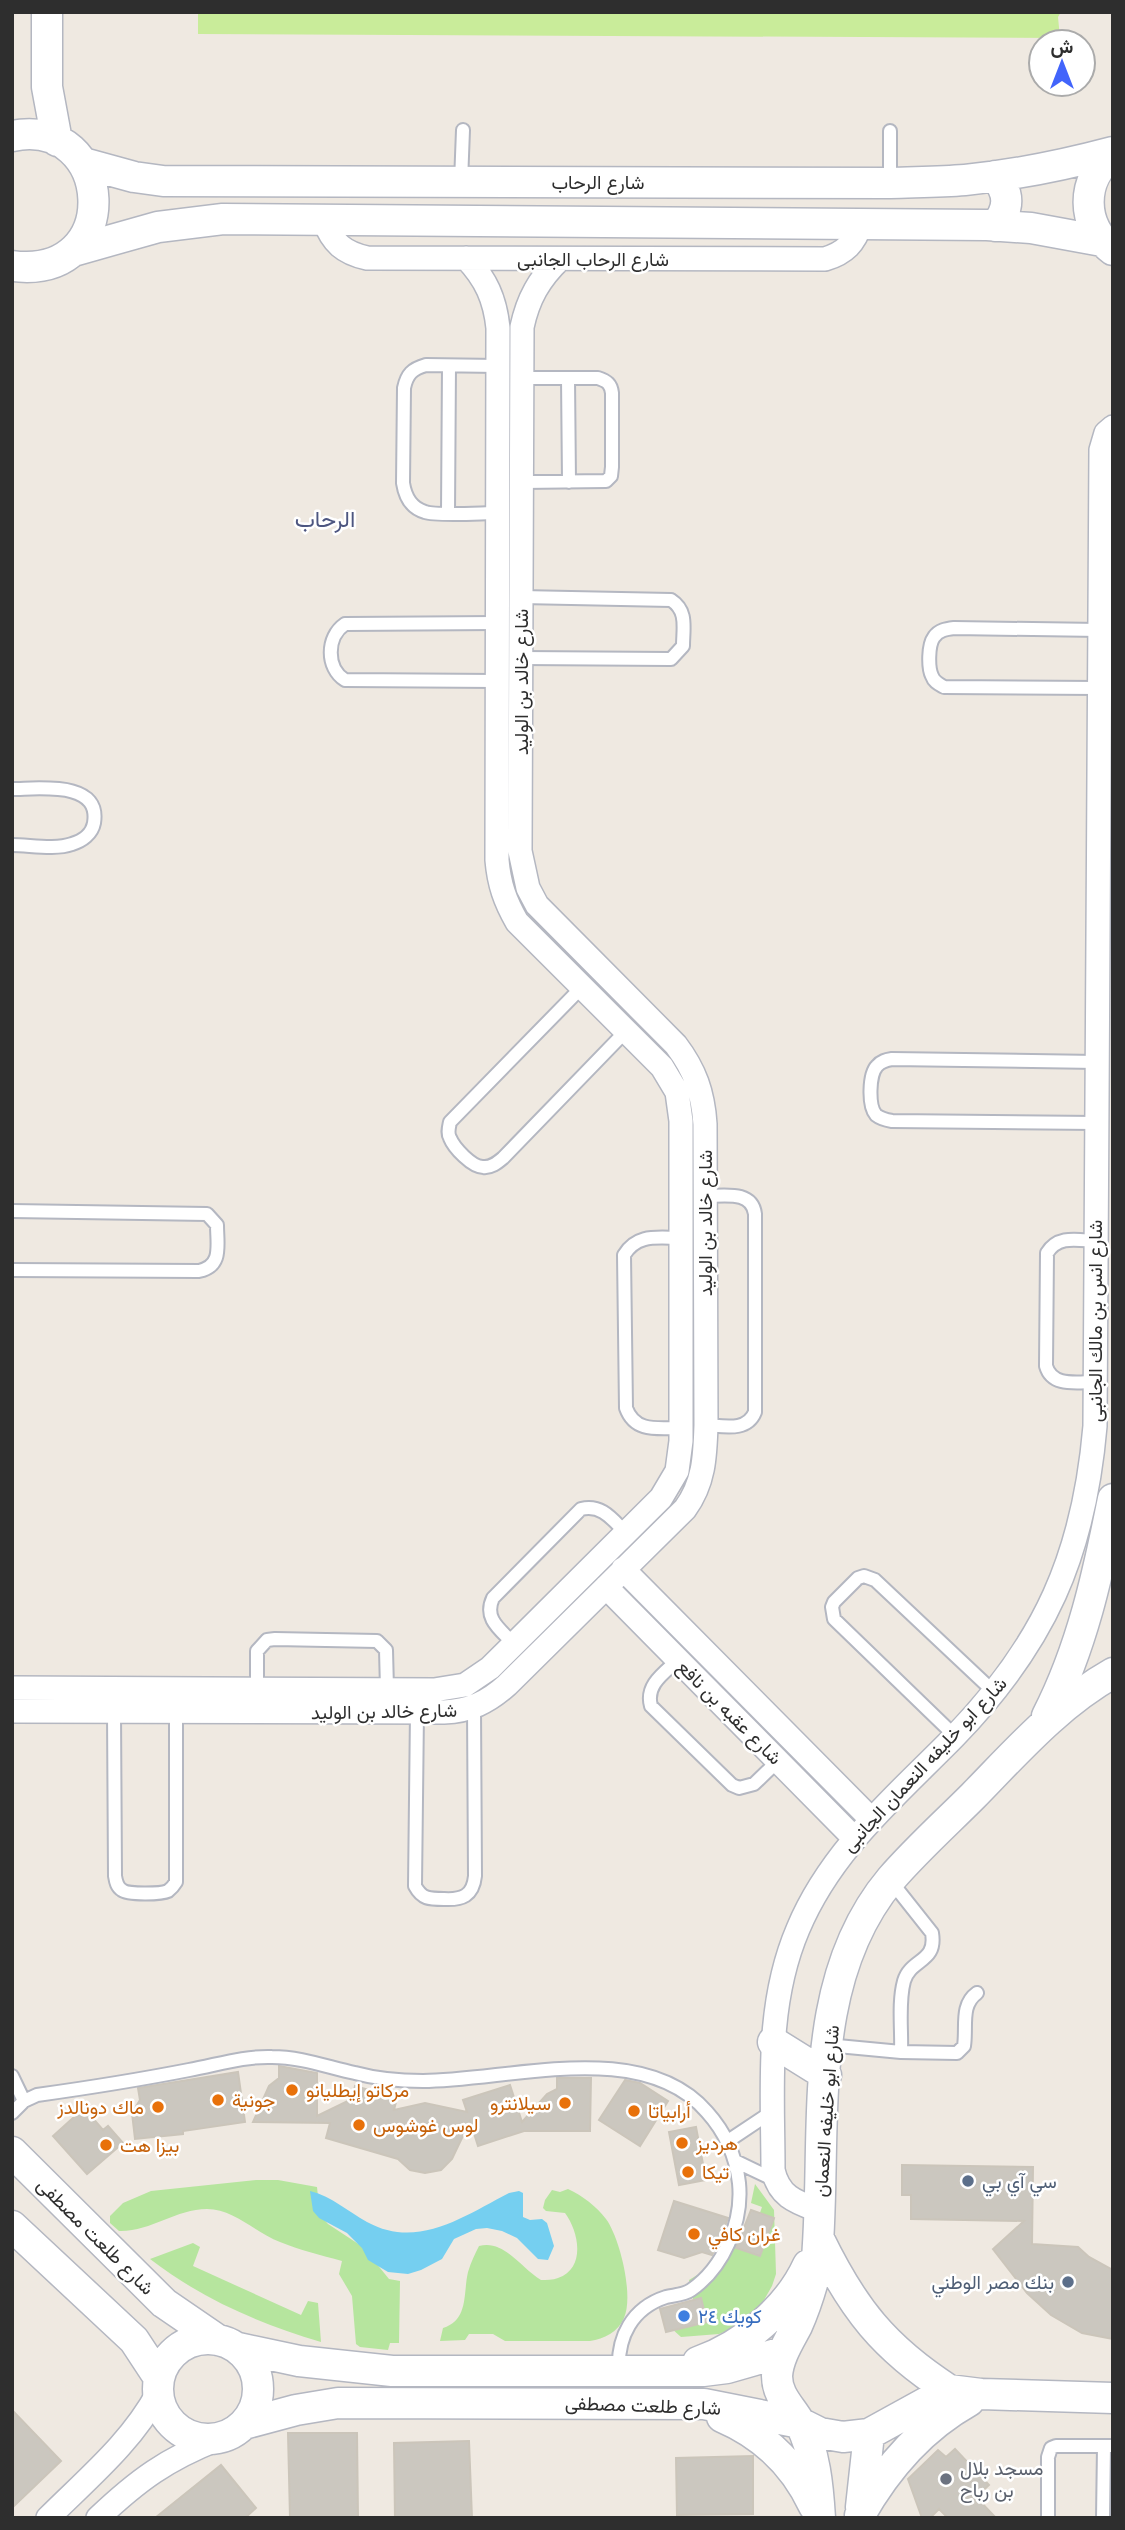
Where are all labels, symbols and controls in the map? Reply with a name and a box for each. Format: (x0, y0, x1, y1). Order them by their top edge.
north arrow (1027, 28, 1097, 98)
text: ش (1051, 33, 1074, 59)
street label: شارع الرحاب (551, 169, 645, 195)
street label: شارع الرحاب الجانبى (517, 246, 669, 272)
district label: الرحاب (295, 502, 355, 534)
street label: شارع خالد بن الوليد (508, 609, 534, 755)
street label: شارع خالد بن الوليد (692, 1150, 718, 1296)
street label: شارع انس بن مالك الجانبى (1082, 1220, 1108, 1422)
street label: شارع عقبه بن نافع (671, 1654, 788, 1771)
street label: شارع ابو خليفه النعمان الجانبى (836, 1671, 1012, 1857)
street label: شارع خالد بن الوليد (311, 1697, 457, 1725)
street label: شارع ابو خليفه النعمان (807, 2024, 845, 2198)
place label: مركاتو إيطليانو (306, 2077, 409, 2103)
marker: مركاتو إيطليانو (284, 2082, 300, 2098)
place label: جونية (232, 2087, 275, 2113)
place label: سيلانترو (490, 2090, 551, 2116)
marker: جونية (210, 2092, 226, 2108)
place label: ماك دونالدز (56, 2094, 144, 2120)
marker: سيلانترو (557, 2095, 573, 2111)
place label: أرابياتا (648, 2098, 691, 2124)
marker: ماك دونالدز (150, 2099, 166, 2115)
marker: أرابياتا (626, 2103, 642, 2119)
place label: لوس غوشوس (373, 2112, 479, 2138)
marker: لوس غوشوس (351, 2117, 367, 2133)
place label: هرديز (695, 2130, 738, 2156)
place label: بيزا هت (120, 2132, 179, 2158)
marker: هرديز (674, 2135, 690, 2151)
marker: بيزا هت (98, 2137, 114, 2153)
place label: تيكا (702, 2159, 730, 2185)
marker: تيكا (680, 2164, 696, 2180)
place label: سي آي بي (982, 2168, 1057, 2197)
street label: شارع طلعت مصطفى (32, 2172, 160, 2300)
marker: سي آي بي (960, 2173, 976, 2189)
place label: غران كافي (708, 2221, 781, 2250)
marker: غران كافي (686, 2226, 702, 2242)
place label: بنك مصر الوطني (932, 2269, 1054, 2298)
marker: بنك مصر الوطني (1060, 2274, 1076, 2290)
place label: كويك ٢٤ (698, 2303, 762, 2329)
marker: كويك ٢٤ (676, 2308, 692, 2324)
street label: شارع طلعت مصطفى (565, 2389, 721, 2421)
place label: مسجد بلال بن رباح (960, 2455, 1043, 2503)
marker: مسجد بلال بن رباح (938, 2471, 954, 2487)

